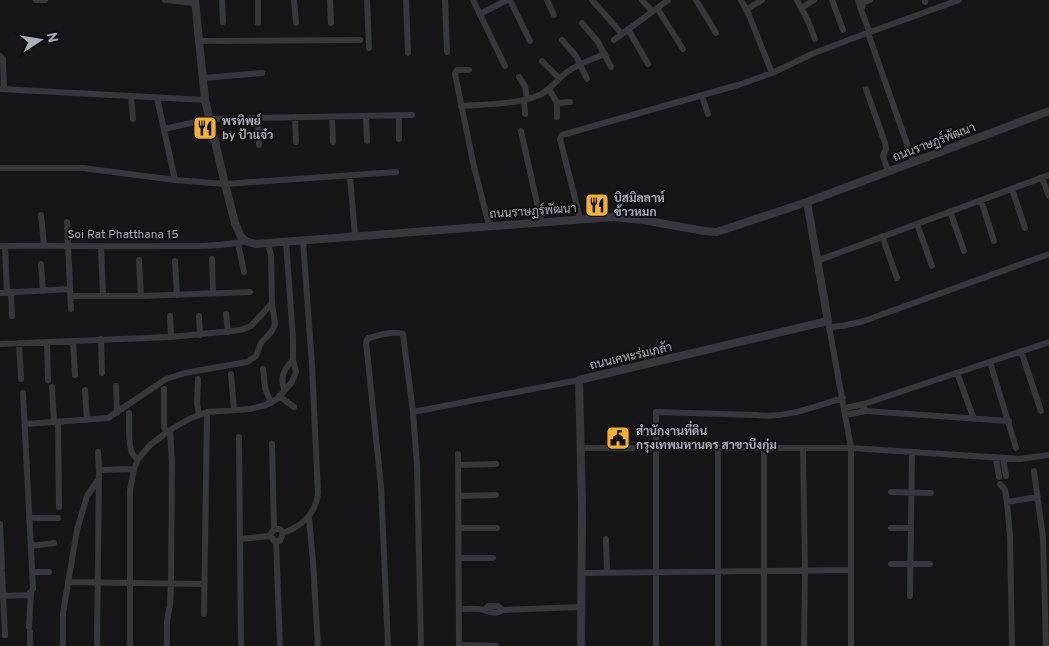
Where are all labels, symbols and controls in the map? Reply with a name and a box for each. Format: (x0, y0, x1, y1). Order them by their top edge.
north arrow (15, 15, 65, 65)
text: N (42, 31, 61, 44)
place label: พรทิพย์ by ป้าแจ๋ว (222, 113, 273, 144)
restaurant icon: พรทิพย์ by ป้าแจ๋ว (192, 115, 218, 141)
street label: ถนนราษฏร์พัฒนา (890, 119, 978, 166)
place label: บิสมิลลาห์ ข้าวหมก (614, 190, 666, 221)
restaurant icon: บิสมิลลาห์ ข้าวหมก (584, 192, 610, 218)
street label: ถนนราษฏร์พัฒนา (489, 200, 577, 223)
street label: Soi Rat Phatthana 15 (67, 227, 179, 243)
street label: ถนนเคหะร่มเกล้า (589, 340, 674, 374)
place label: สำนักงานที่ดิน กรุงเทพมหานคร สาขาบึงกุ่ม (636, 420, 777, 454)
public building icon: สำนักงานที่ดิน กรุงเทพมหานคร สาขาบึงกุ่ม (605, 425, 631, 451)

